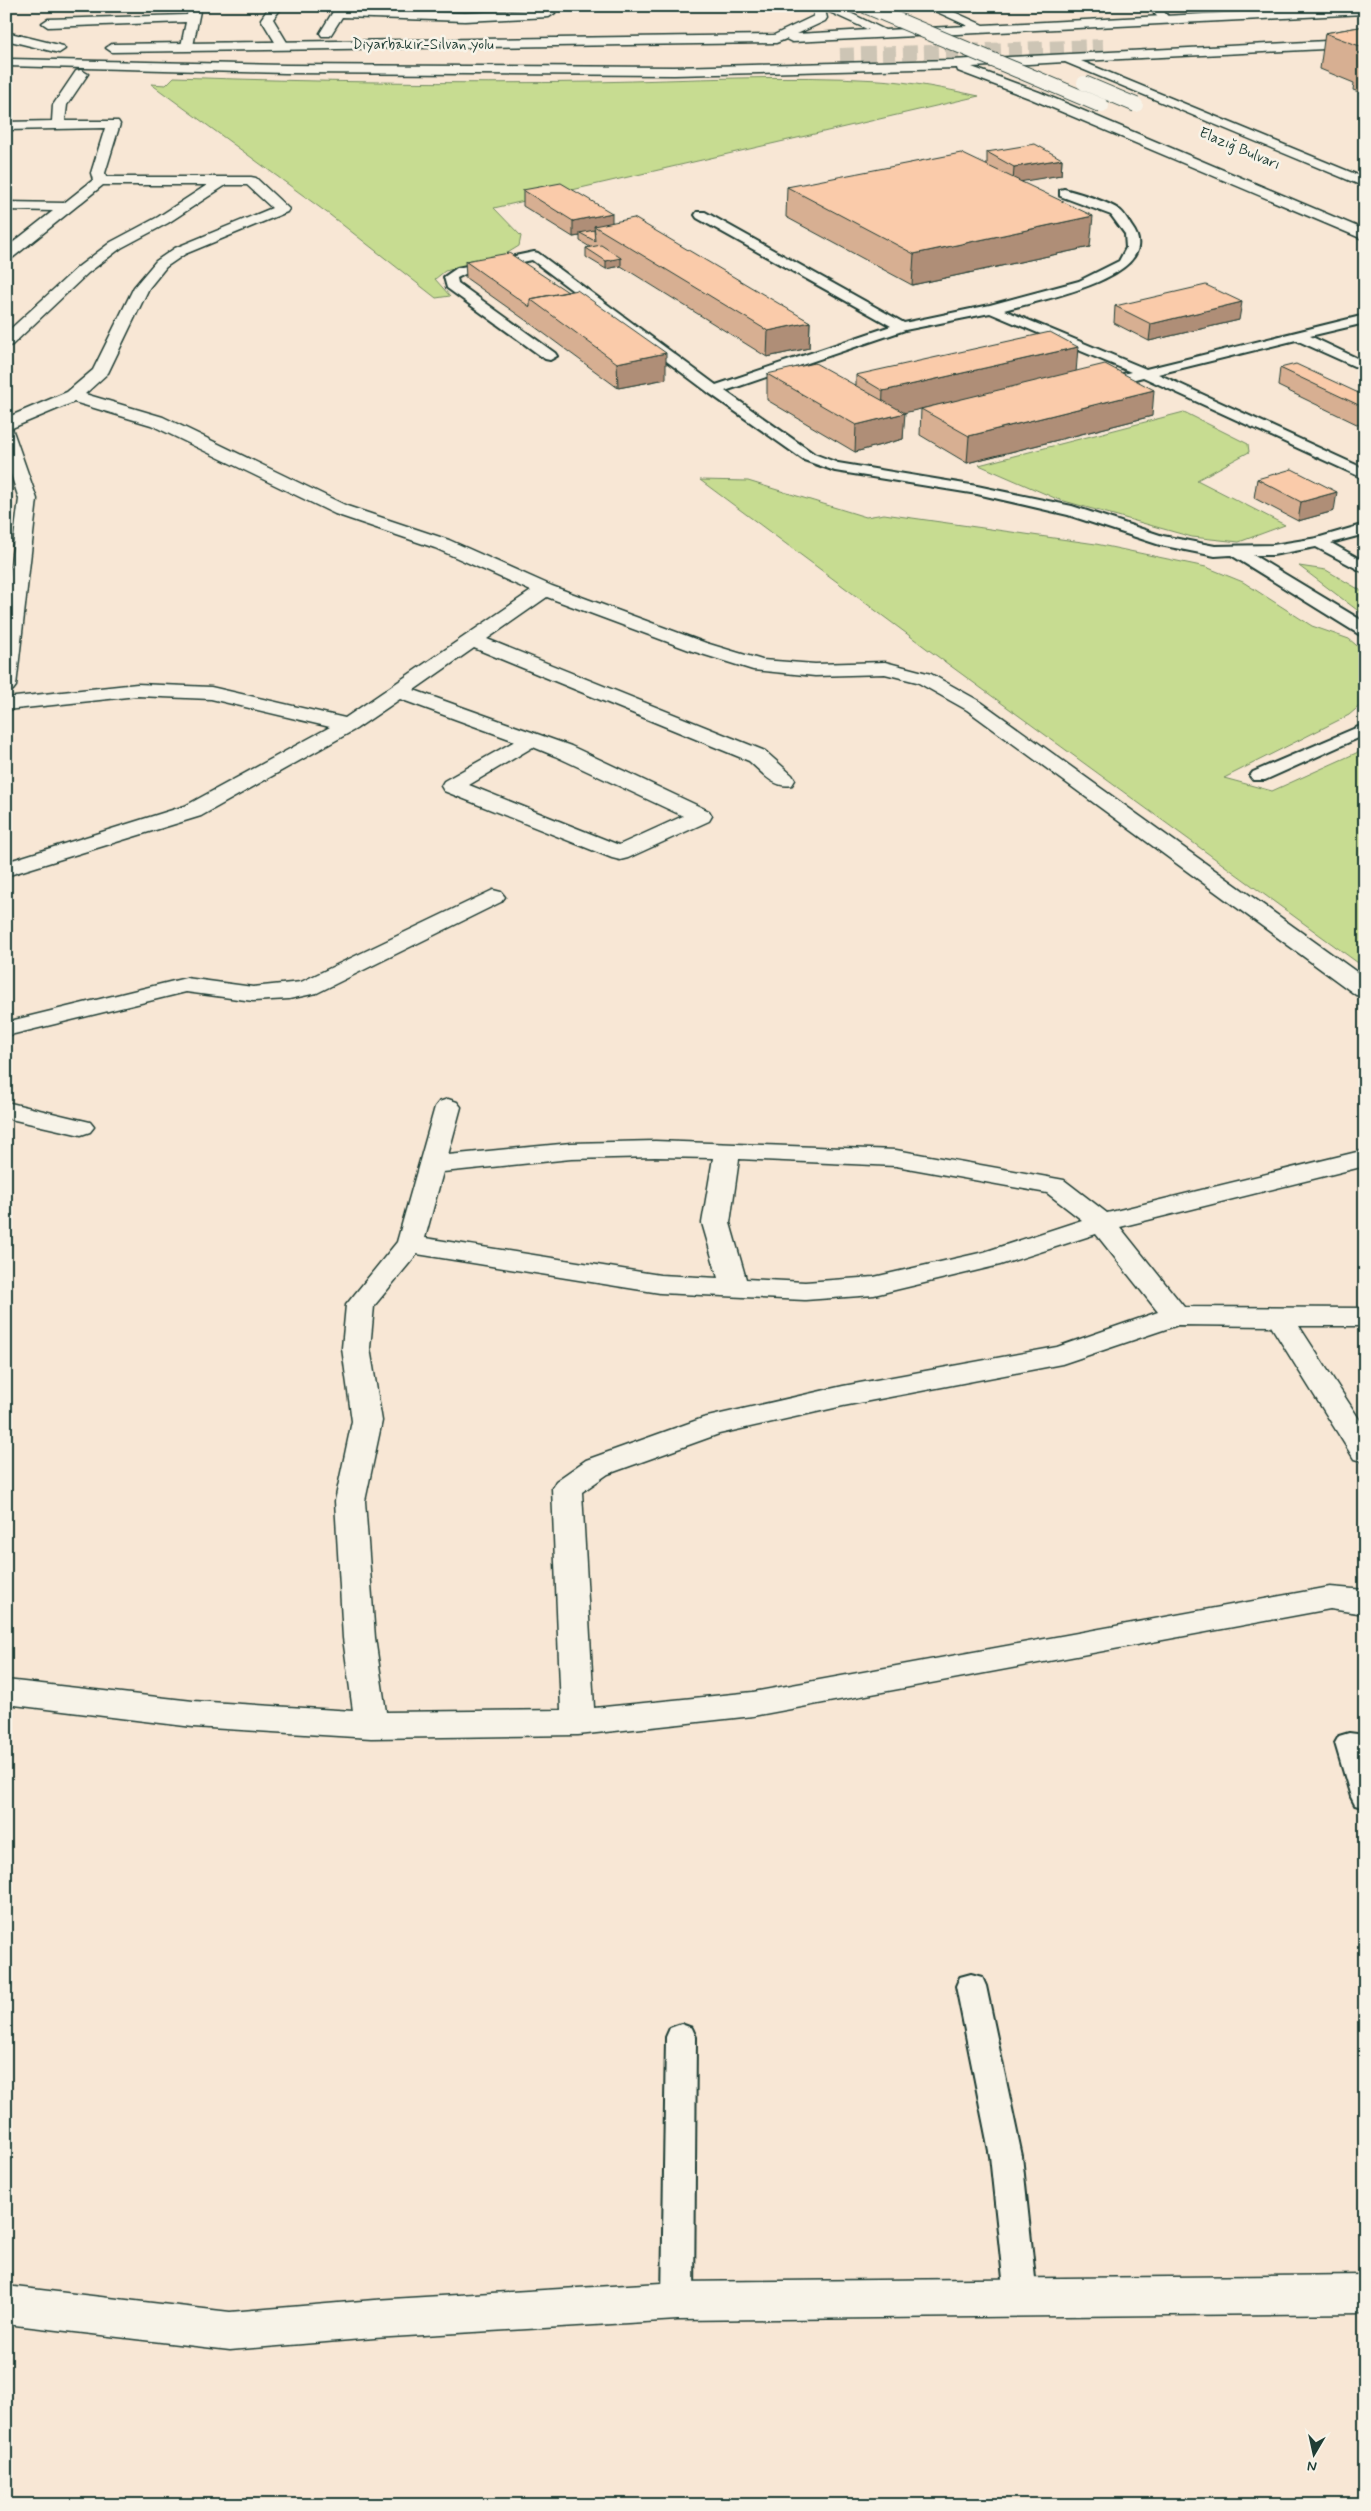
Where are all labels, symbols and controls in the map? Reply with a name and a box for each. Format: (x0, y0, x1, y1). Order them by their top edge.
street label: Diyarbakır-Silvan yolu (352, 35, 494, 55)
street label: Elazığ Bulvarı (1196, 123, 1283, 175)
north arrow (1288, 2428, 1338, 2478)
text: N (1306, 2456, 1318, 2475)

